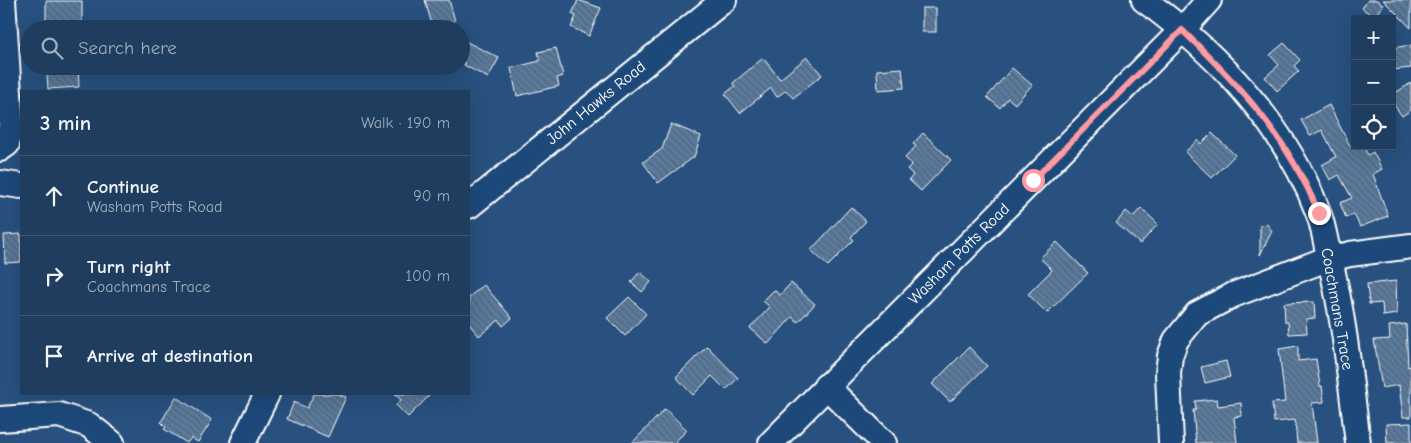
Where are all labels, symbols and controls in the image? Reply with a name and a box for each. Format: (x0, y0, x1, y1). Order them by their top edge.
map controls (1351, 15, 1396, 150)
button: + (1351, 15, 1396, 60)
search box (20, 20, 470, 75)
icon: search (38, 34, 66, 62)
text: Search here (78, 37, 177, 59)
street label: John Hawks Road (543, 58, 649, 148)
button: − (1351, 60, 1396, 105)
button: locate (1351, 105, 1396, 150)
text: 3 min (40, 111, 91, 135)
text: Walk · 190 m (361, 114, 450, 132)
route start (1022, 169, 1045, 192)
text: Continue (87, 176, 159, 198)
icon: ahead (40, 182, 68, 210)
text: 90 m (413, 187, 450, 205)
text: Washam Potts Road (87, 198, 222, 216)
street label: Washam Potts Road (905, 200, 1013, 308)
route end (1308, 202, 1331, 225)
street label: Coachmans Trace (1317, 247, 1357, 371)
text: Turn right (87, 256, 171, 278)
icon: right (40, 262, 68, 290)
text: 100 m (406, 267, 450, 285)
text: Coachmans Trace (87, 278, 211, 296)
icon: arrive (40, 342, 68, 370)
text: Arrive at destination (87, 345, 253, 367)

